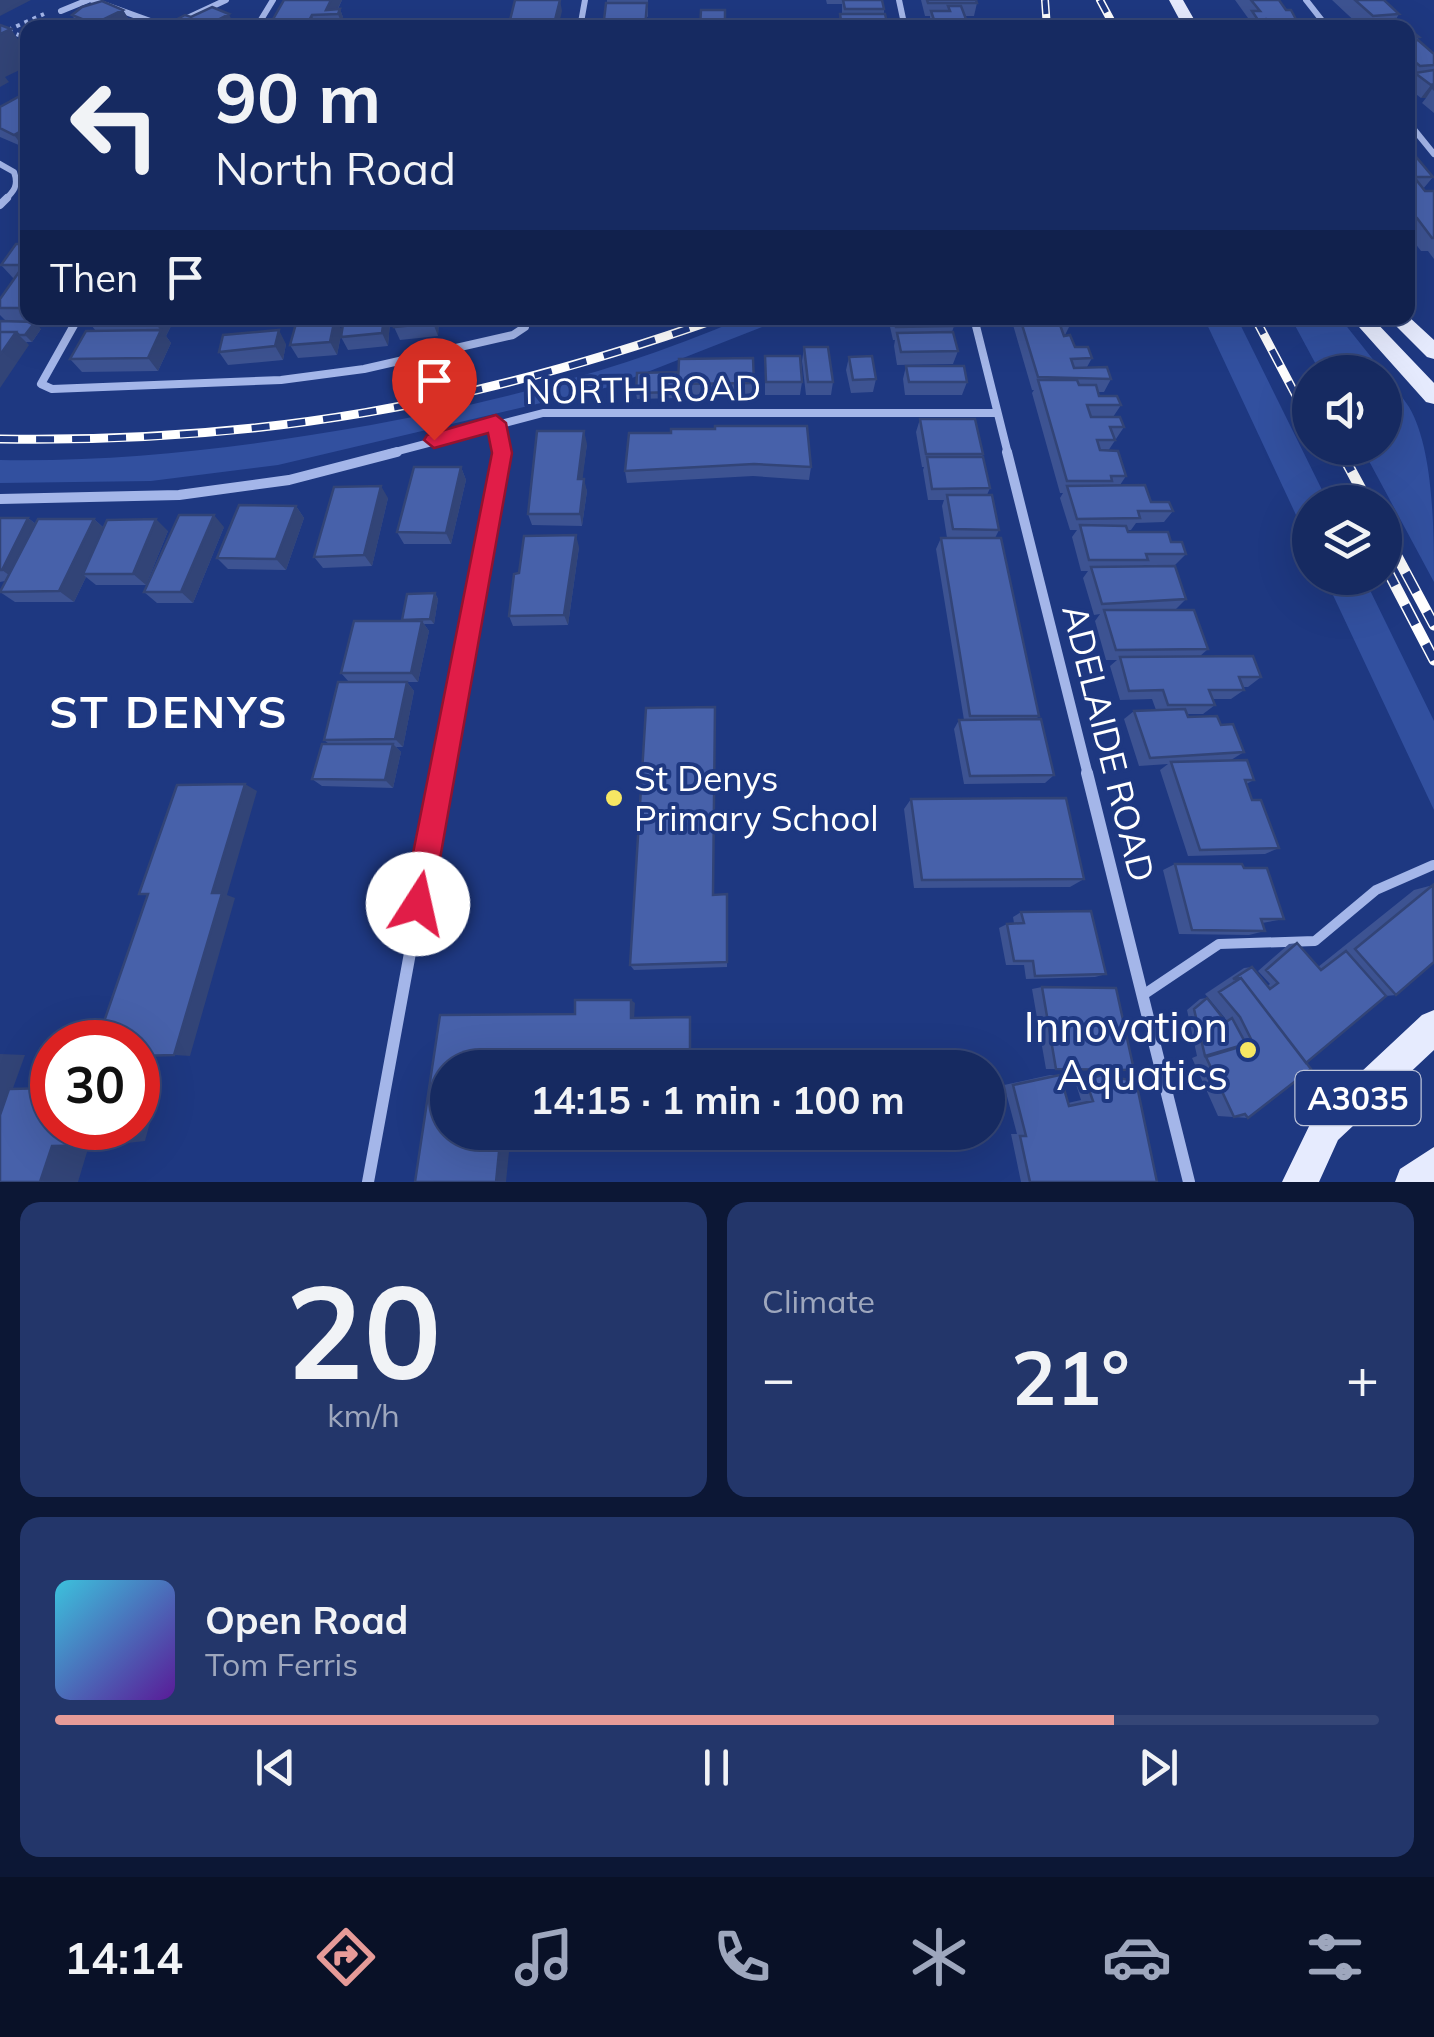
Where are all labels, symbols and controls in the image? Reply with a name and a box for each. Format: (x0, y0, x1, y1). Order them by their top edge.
text: 90 m (215, 53, 381, 141)
icon: left (50, 60, 180, 190)
text: North Road (215, 140, 456, 196)
icon: arrive (158, 250, 213, 305)
text: Then (50, 254, 138, 302)
pin (392, 338, 477, 441)
icon: arrive (407, 353, 462, 408)
map controls (1292, 355, 1402, 595)
button: sound (1292, 355, 1402, 465)
street label: NORTH ROAD (524, 365, 762, 413)
button: layers (1292, 485, 1402, 595)
street label: ADELAIDE ROAD (1053, 600, 1165, 886)
district label: ST DENYS (49, 683, 289, 739)
place label: St Denys Primary School (634, 756, 879, 840)
marker: St Denys Primary School (603, 787, 625, 809)
position arrow (366, 852, 470, 956)
place label: Innovation Aquatics (1024, 1000, 1228, 1101)
speed limit sign: 30 (30, 1020, 160, 1150)
marker: Innovation Aquatics (1237, 1039, 1259, 1061)
road number: A3035 (1296, 1071, 1420, 1125)
text: 14:15 · 1 min · 100 m (530, 1076, 905, 1124)
text: 20 (285, 1248, 442, 1412)
text: Climate (762, 1281, 875, 1321)
text: 21° (1011, 1330, 1130, 1424)
text: − (762, 1343, 795, 1412)
text: + (1346, 1343, 1379, 1412)
text: km/h (327, 1395, 400, 1435)
text: Open Road (205, 1596, 408, 1644)
text: Tom Ferris (205, 1644, 358, 1684)
icon: previous (248, 1740, 303, 1795)
icon: pause (689, 1740, 744, 1795)
icon: next (1131, 1740, 1186, 1795)
icon: directions (311, 1922, 381, 1992)
icon: music (509, 1922, 579, 1992)
icon: phone (707, 1922, 777, 1992)
icon: climate (904, 1922, 974, 1992)
icon: car (1102, 1922, 1172, 1992)
icon: filters (1300, 1922, 1370, 1992)
text: 14:14 (64, 1929, 183, 1985)

